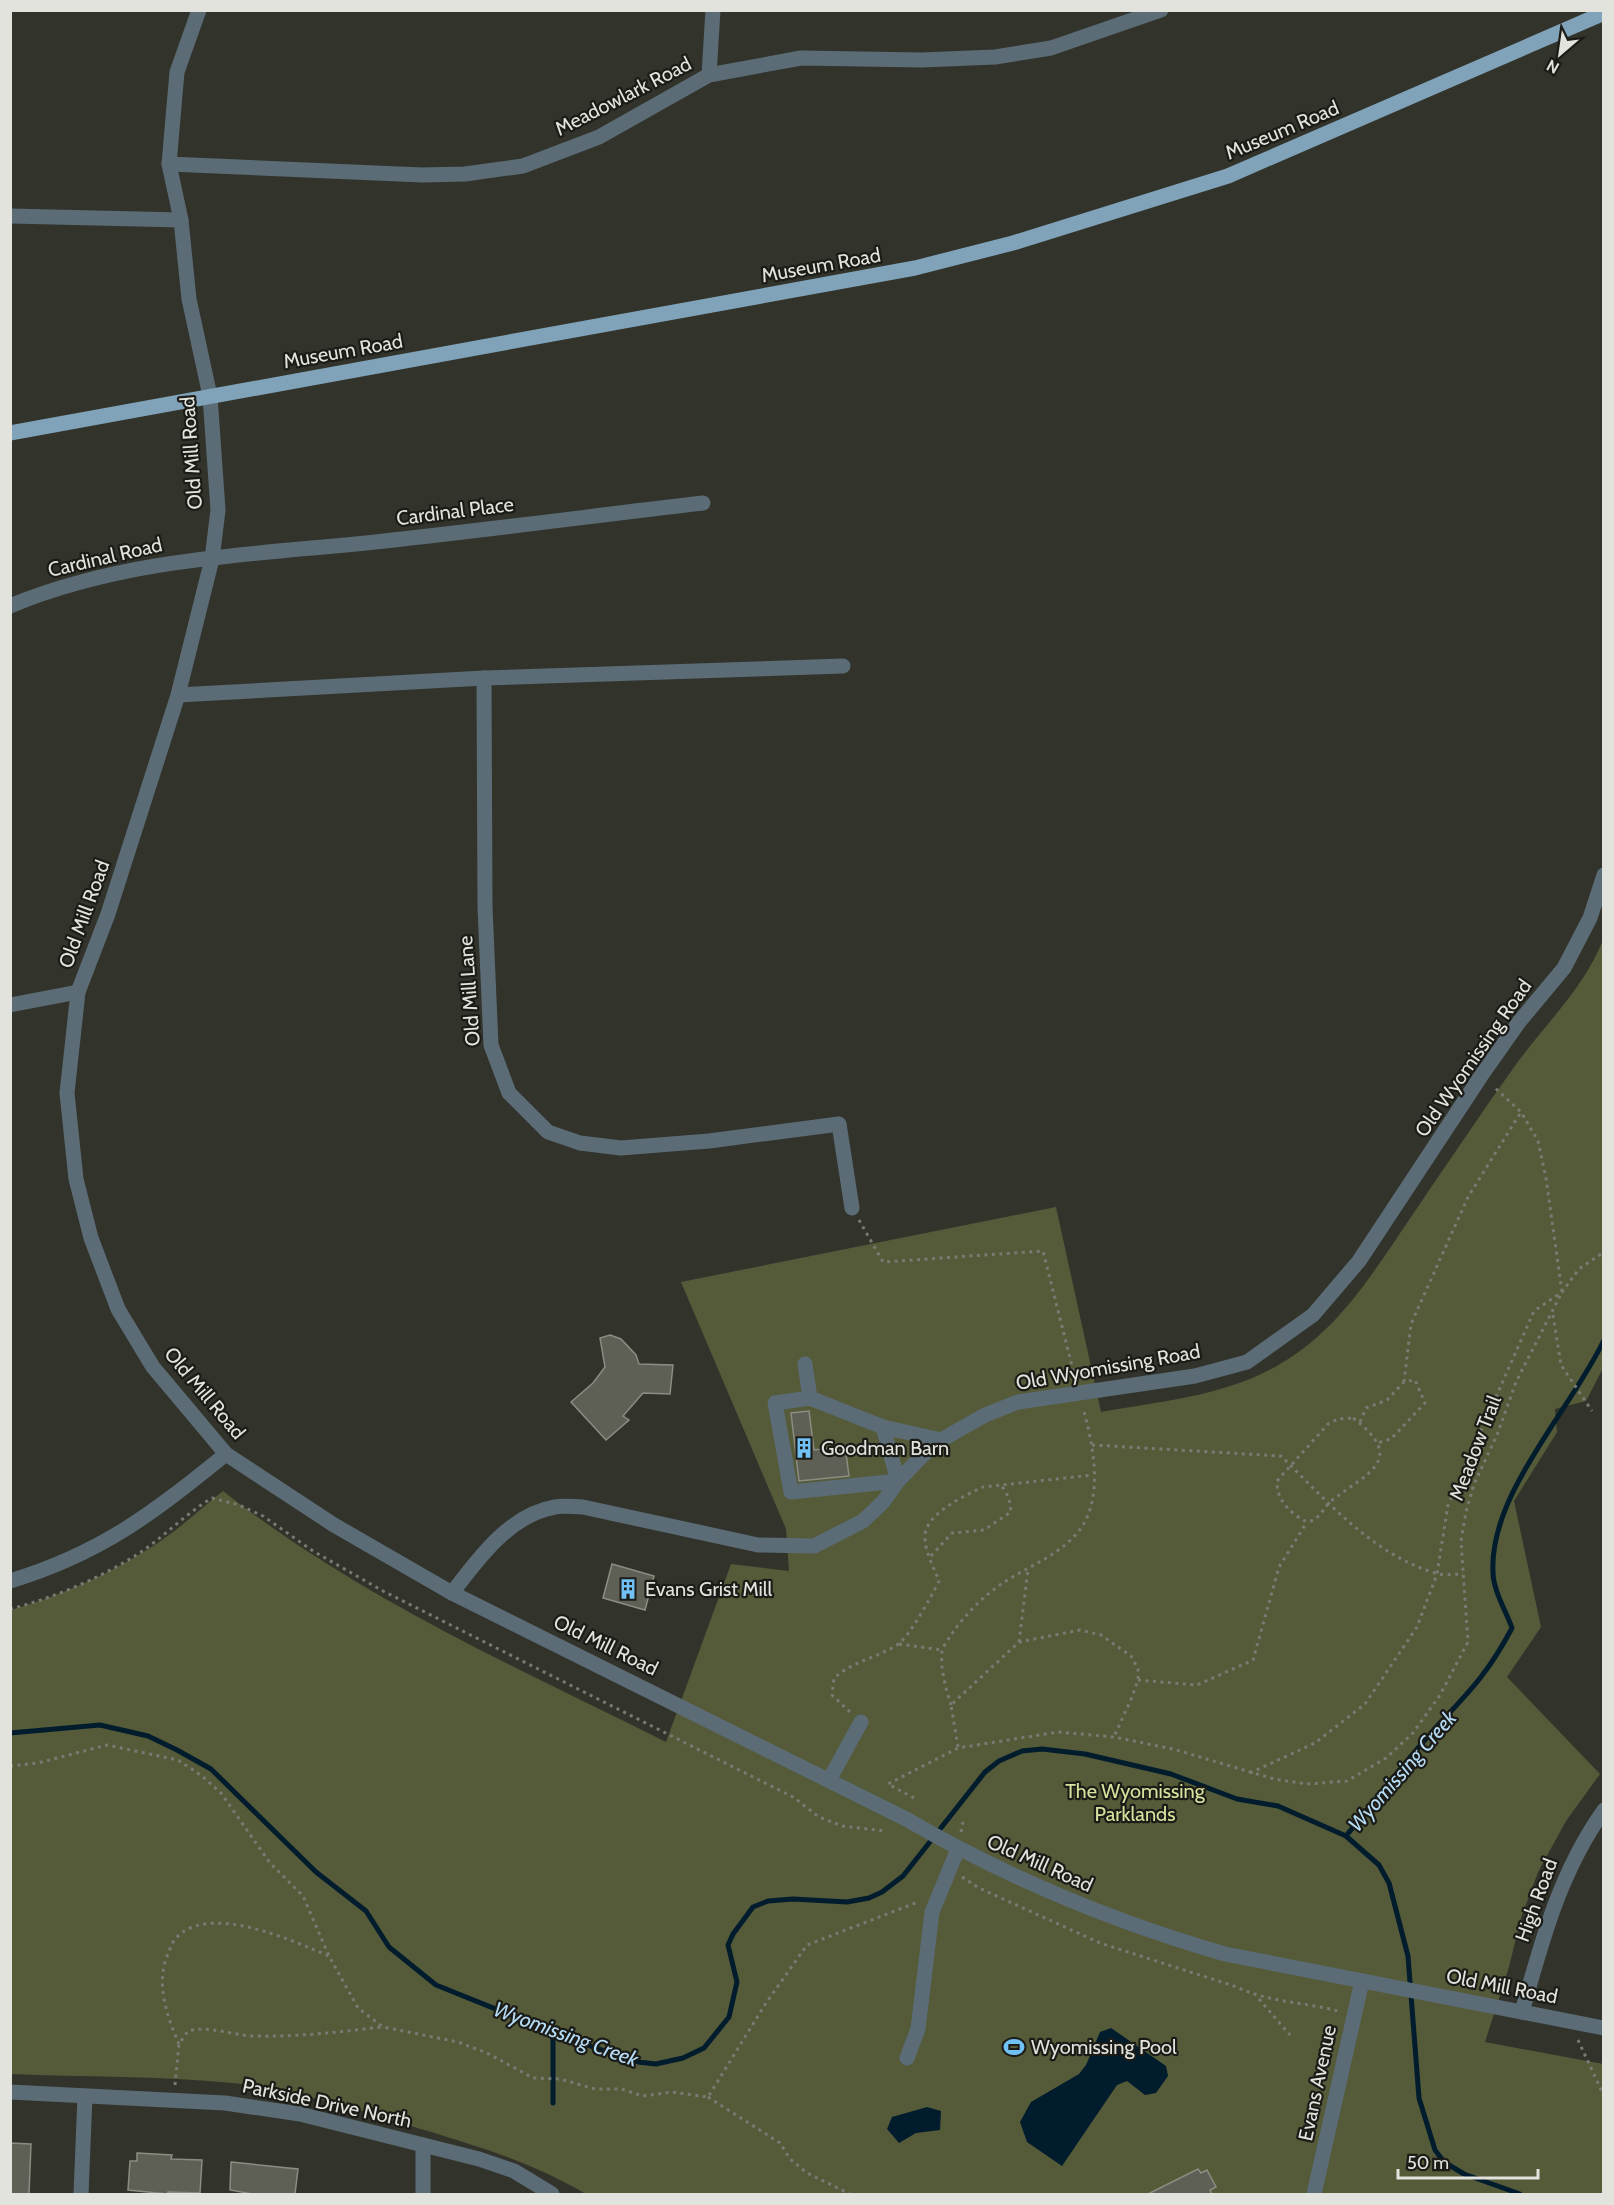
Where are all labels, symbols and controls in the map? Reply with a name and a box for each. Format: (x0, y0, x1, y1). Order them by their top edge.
north arrow (1530, 24, 1590, 84)
street label: Meadowlark Road (551, 51, 695, 141)
text: N (1543, 56, 1563, 78)
street label: Museum Road (1222, 95, 1342, 165)
street label: Museum Road (759, 243, 883, 287)
street label: Museum Road (281, 329, 405, 373)
street label: Old Mill Road (175, 396, 207, 510)
street label: Cardinal Place (395, 492, 515, 530)
street label: Cardinal Road (45, 532, 165, 582)
street label: Old Mill Road (53, 857, 115, 971)
street label: Old Mill Lane (453, 935, 485, 1047)
street label: Old Wyomissing Road (1410, 975, 1536, 1141)
street label: Old Wyomissing Road (1014, 1339, 1202, 1395)
street label: Old Mill Road (159, 1342, 251, 1444)
street label: Meadow Trail (1444, 1392, 1506, 1504)
building icon: Goodman Barn (792, 1436, 816, 1460)
place label: Goodman Barn (821, 1436, 949, 1460)
building icon: Evans Grist Mill (616, 1577, 640, 1601)
place label: Evans Grist Mill (645, 1577, 772, 1601)
street label: Old Mill Road (550, 1609, 662, 1681)
water label: Wyomissing Creek (1343, 1705, 1462, 1837)
park label: The Wyomissing Parklands (1065, 1779, 1206, 1826)
street label: Old Mill Road (983, 1829, 1097, 1897)
street label: High Road (1510, 1855, 1562, 1945)
street label: Old Mill Road (1444, 1963, 1560, 2009)
water label: Wyomissing Creek (490, 1996, 643, 2072)
street label: Evans Avenue (1293, 2023, 1341, 2143)
sports icon: Wyomissing Pool (1002, 2035, 1026, 2059)
place label: Wyomissing Pool (1031, 2035, 1177, 2059)
street label: Parkside Drive North (240, 2073, 414, 2133)
scale bar (1398, 2142, 1538, 2180)
text: 50 m (1407, 2152, 1449, 2174)

